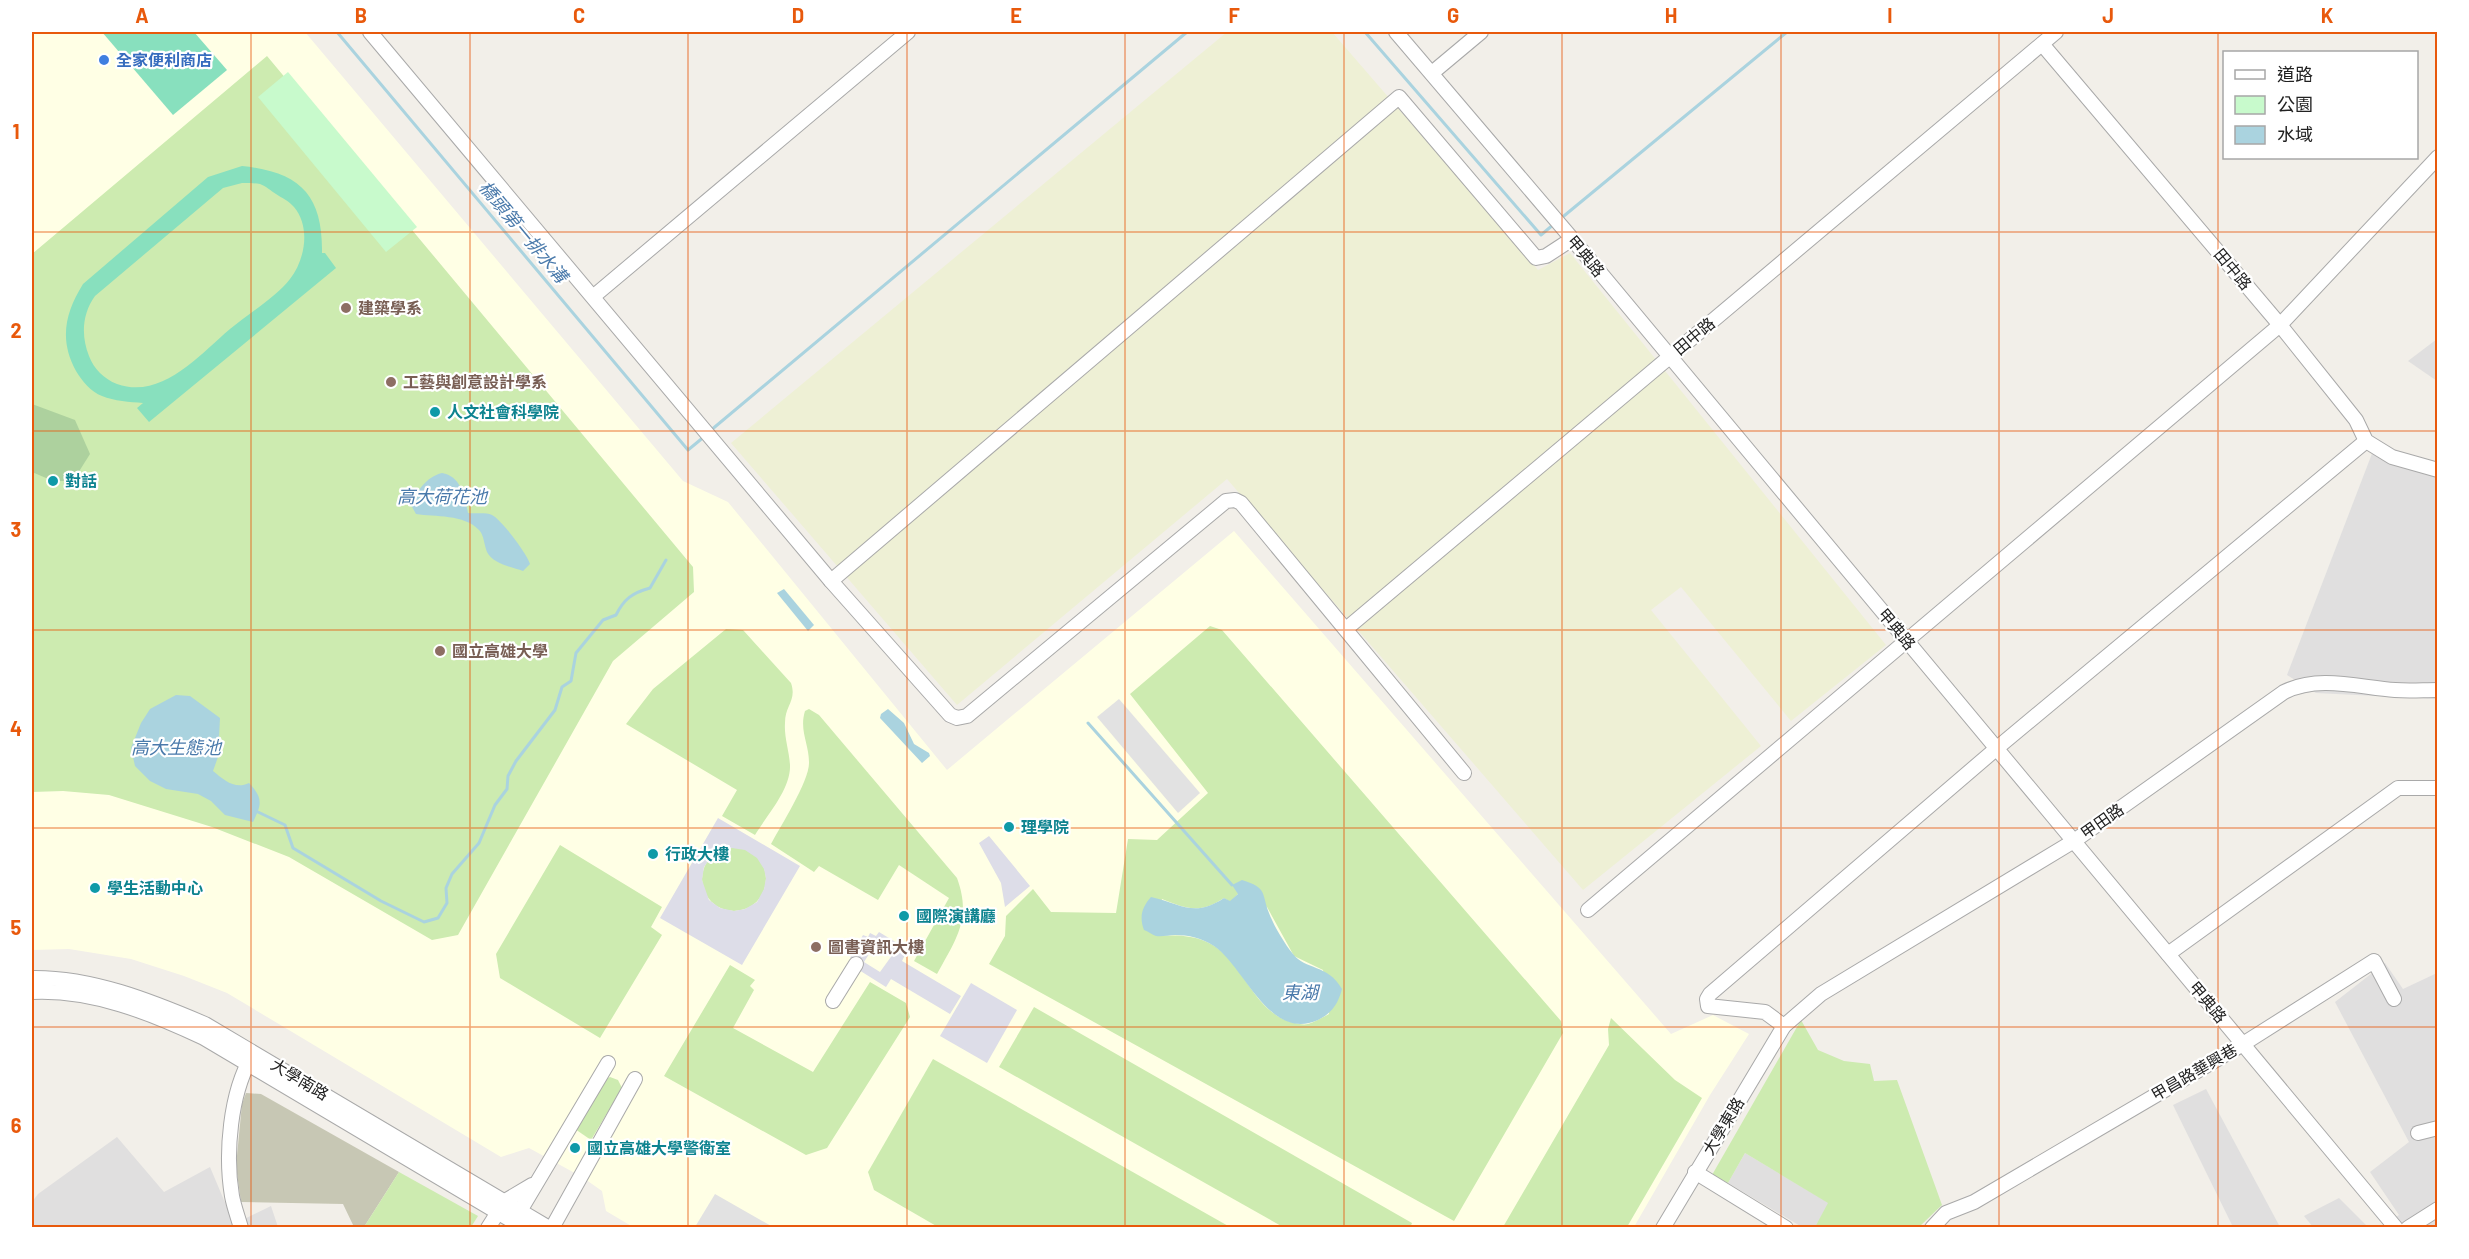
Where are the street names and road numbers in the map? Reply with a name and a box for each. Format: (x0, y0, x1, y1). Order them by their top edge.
street label: 甲典路 (1564, 231, 1609, 280)
street label: 田中路 (2211, 244, 2256, 293)
street label: 田中路 (1669, 313, 1718, 358)
street label: 甲典路 (1875, 604, 1920, 653)
street label: 甲田路 (2077, 799, 2127, 842)
street label: 甲典路 (2186, 977, 2231, 1026)
street label: 甲昌路華興巷 (2147, 1039, 2240, 1104)
street label: 大學南路 (268, 1054, 333, 1103)
street label: 大學東路 (1698, 1093, 1747, 1158)

